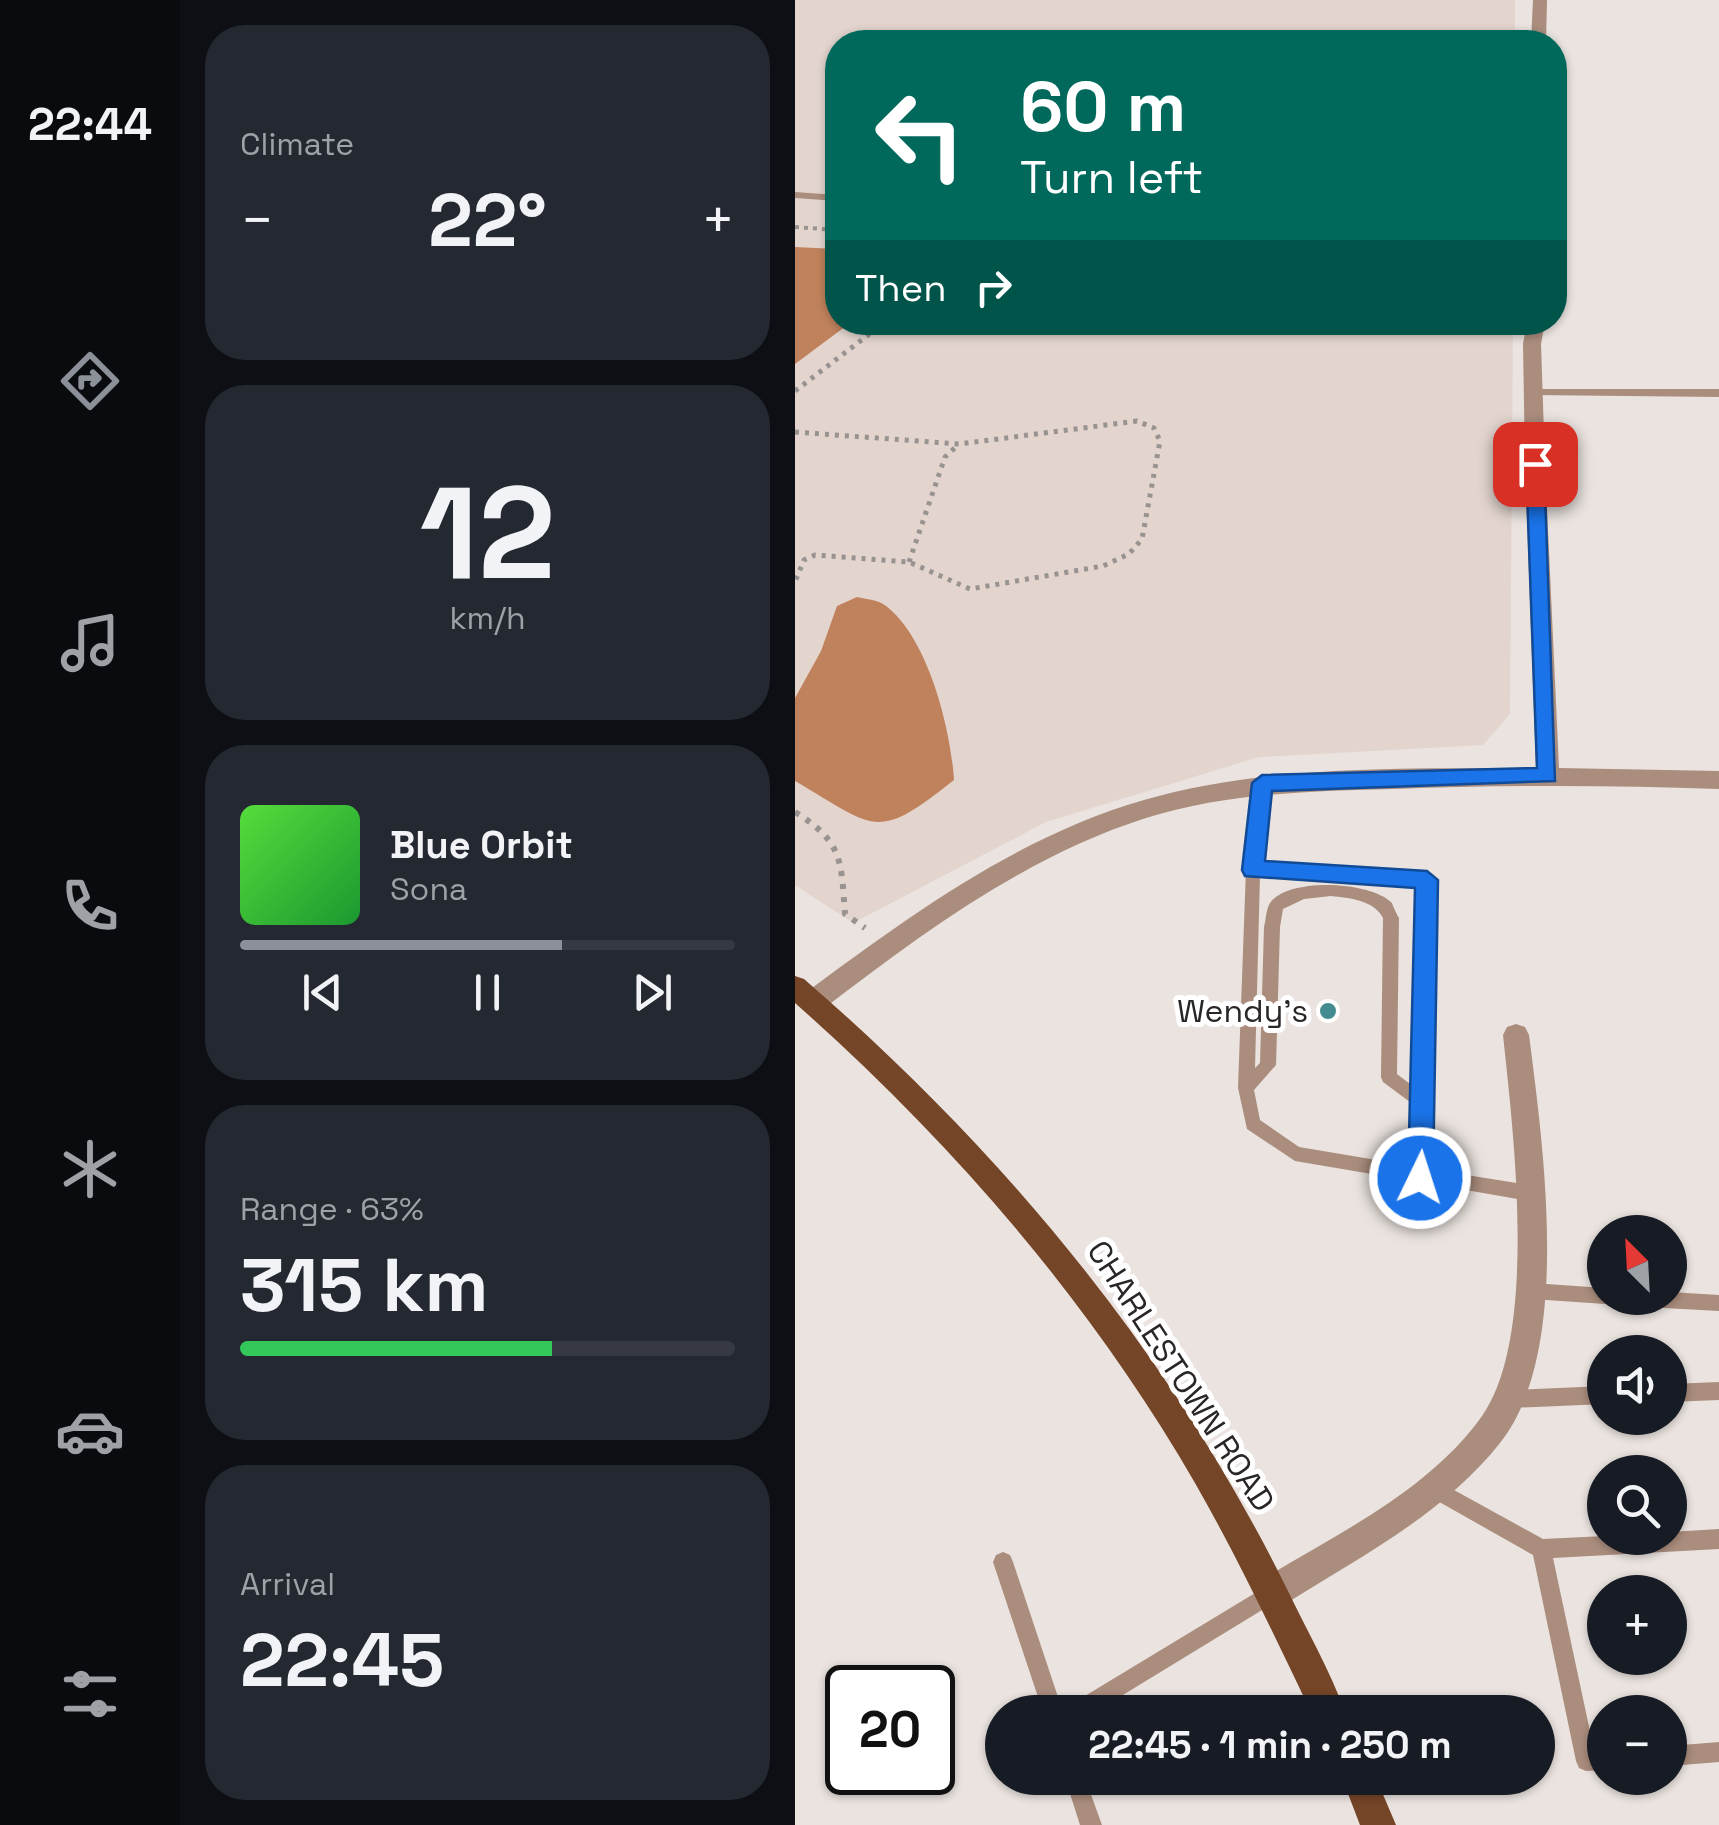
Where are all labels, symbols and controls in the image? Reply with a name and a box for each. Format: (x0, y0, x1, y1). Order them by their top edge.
text: 60 m (1020, 62, 1186, 151)
icon: left (855, 70, 985, 200)
text: 22:44 (28, 96, 152, 153)
text: Climate (240, 124, 354, 164)
text: Turn left (1020, 149, 1203, 206)
text: 22° (428, 172, 547, 268)
text: − (240, 185, 274, 255)
text: + (701, 185, 735, 255)
icon: right (966, 260, 1021, 315)
text: Then (855, 264, 946, 312)
icon: directions (55, 346, 125, 416)
pin (1493, 422, 1578, 507)
icon: arrive (1508, 437, 1563, 492)
text: 12 (420, 450, 555, 616)
text: km/h (449, 598, 526, 638)
icon: music (55, 608, 125, 678)
text: Blue Orbit (390, 821, 573, 869)
text: Sona (390, 869, 467, 909)
icon: phone (55, 871, 125, 941)
icon: previous (295, 965, 350, 1020)
icon: pause (460, 965, 515, 1020)
icon: next (625, 965, 680, 1020)
place label: Wendy's (1177, 991, 1308, 1031)
marker: Wendy's (1317, 1000, 1339, 1022)
position arrow (1368, 1126, 1472, 1230)
icon: climate (55, 1134, 125, 1204)
text: Range · 63% (240, 1189, 424, 1229)
north arrow (1587, 1215, 1687, 1315)
map controls (1587, 1215, 1687, 1795)
street label: CHARLESTOWN ROAD (1078, 1233, 1284, 1519)
text: 315 km (240, 1237, 489, 1333)
button: sound (1587, 1335, 1687, 1435)
icon: car (55, 1396, 125, 1466)
button: search (1587, 1455, 1687, 1555)
text: Arrival (240, 1564, 335, 1604)
button: + (1587, 1575, 1687, 1675)
text: 22:45 (240, 1612, 444, 1708)
icon: filters (55, 1659, 125, 1729)
speed limit sign: 20 (825, 1665, 955, 1795)
button: − (1587, 1695, 1687, 1795)
text: 22:45 · 1 min · 250 m (1088, 1721, 1452, 1769)

